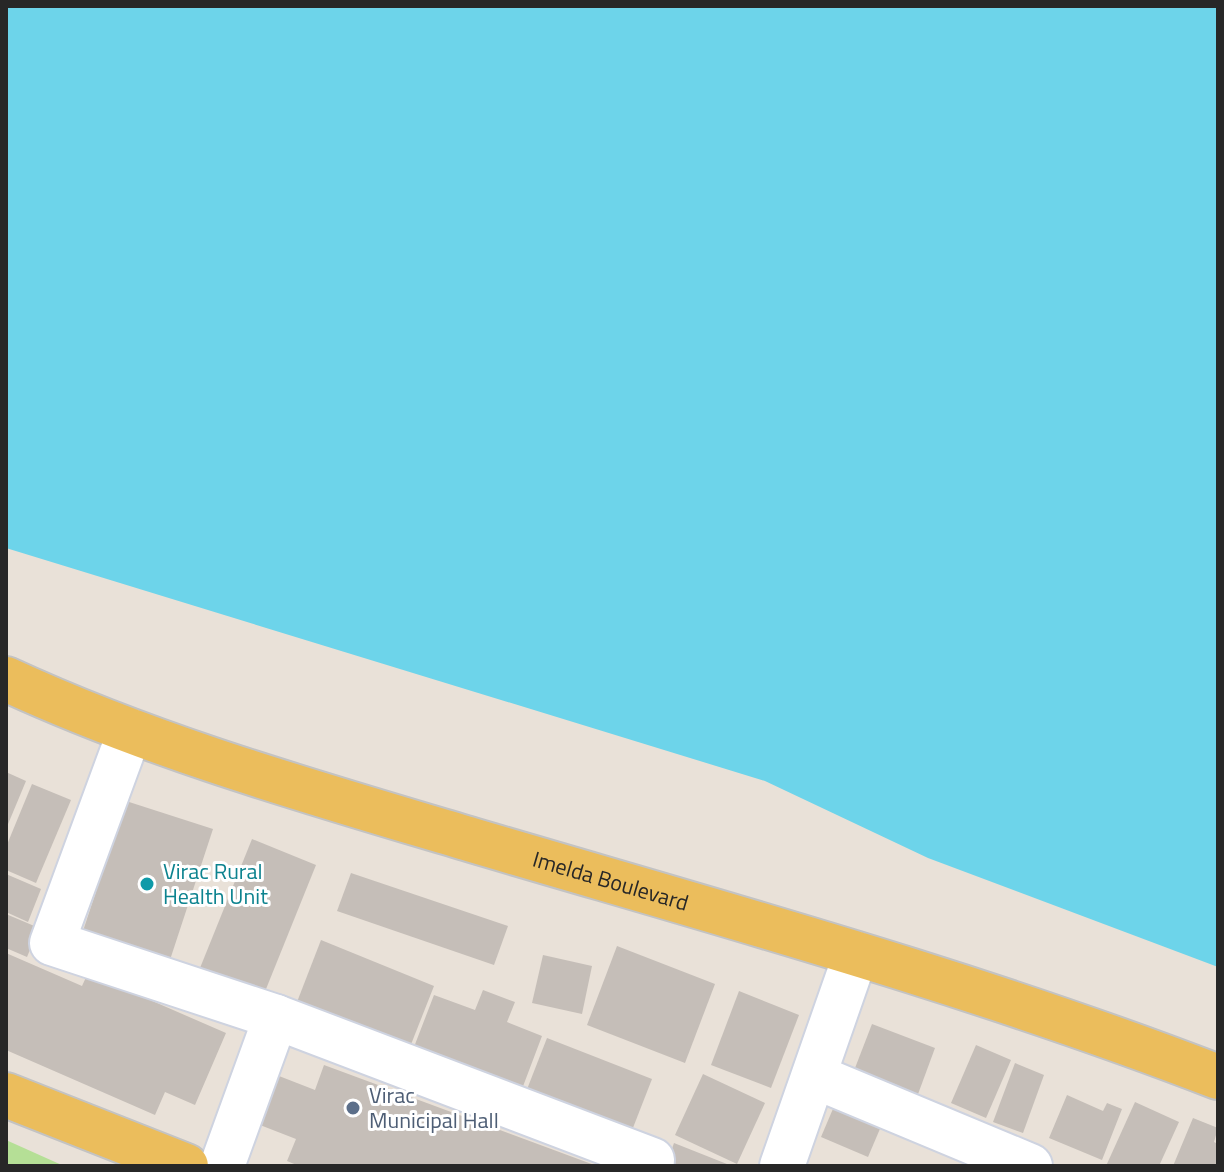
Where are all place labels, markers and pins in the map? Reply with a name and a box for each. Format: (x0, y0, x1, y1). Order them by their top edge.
place label: Virac Rural Health Unit (163, 854, 268, 913)
marker: Virac Rural Health Unit (138, 875, 156, 893)
place label: Virac Municipal Hall (369, 1078, 499, 1137)
marker: Virac Municipal Hall (344, 1099, 362, 1117)

